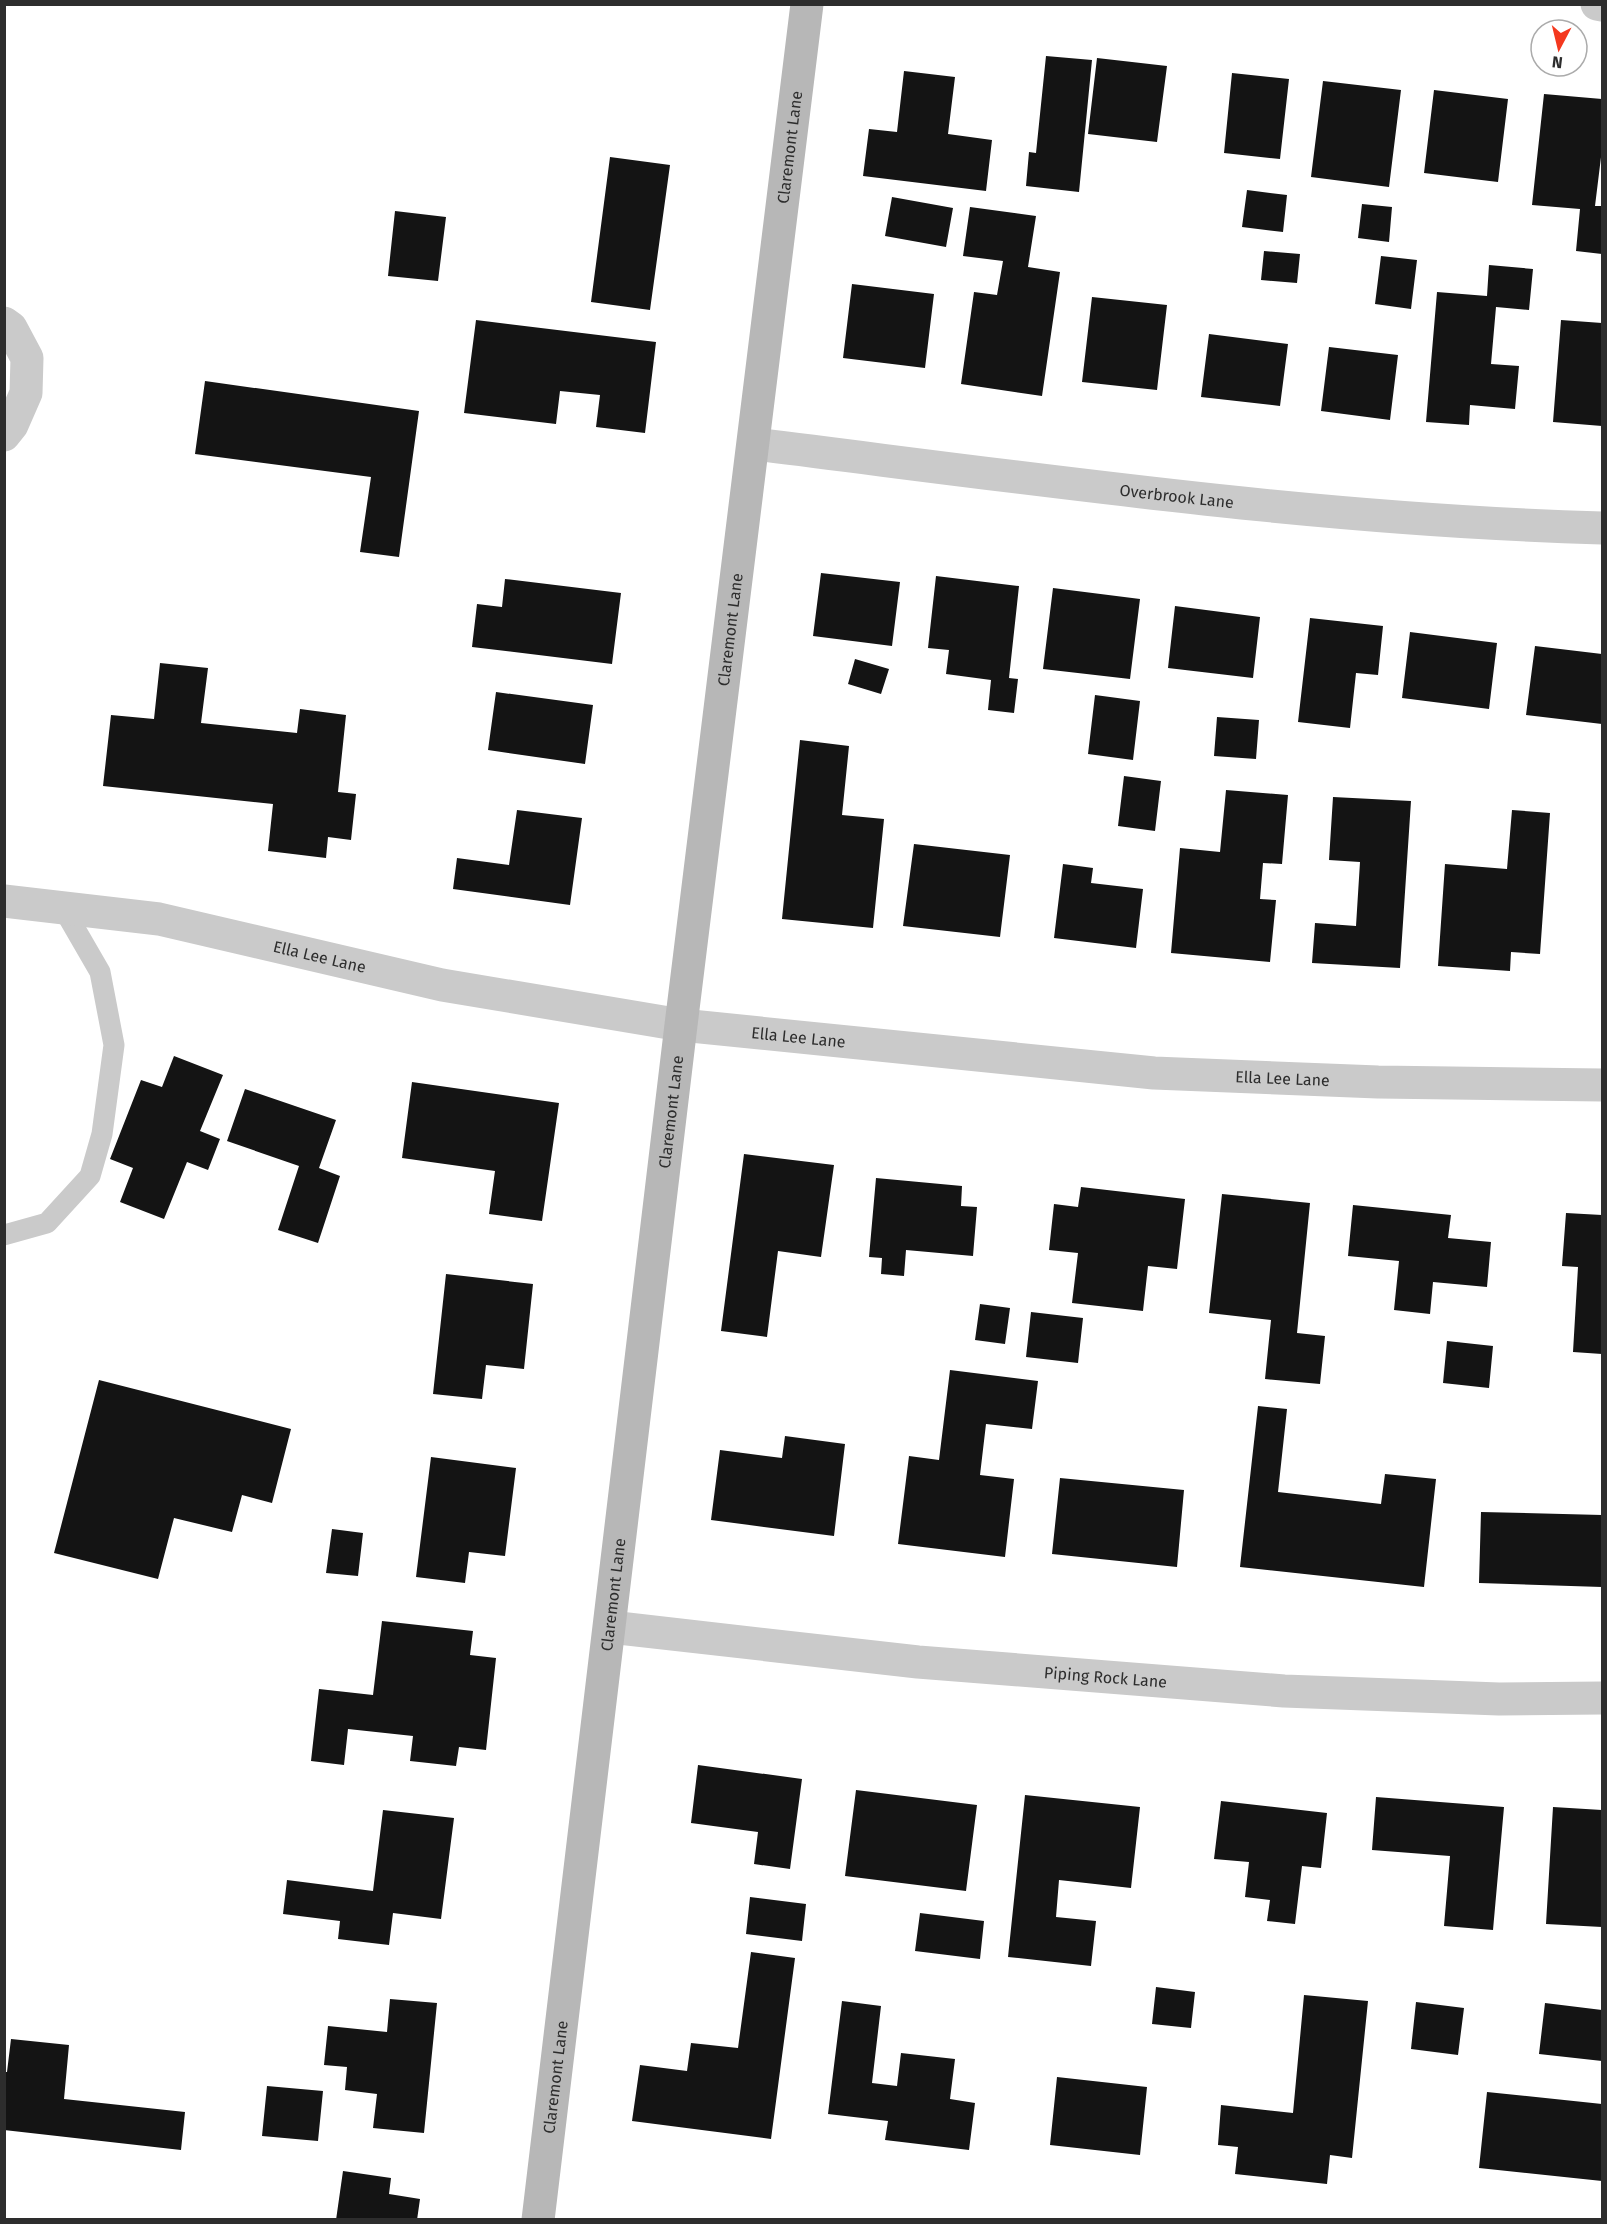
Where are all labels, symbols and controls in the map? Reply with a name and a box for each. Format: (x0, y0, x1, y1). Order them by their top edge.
north arrow (1529, 18, 1589, 78)
text: N (1551, 52, 1564, 72)
street label: Claremont Lane (773, 90, 806, 205)
street label: Overbrook Lane (1119, 480, 1235, 512)
street label: Claremont Lane (713, 572, 746, 687)
street label: Ella Lee Lane (271, 936, 368, 976)
street label: Ella Lee Lane (750, 1023, 846, 1051)
street label: Claremont Lane (654, 1054, 687, 1169)
street label: Ella Lee Lane (1235, 1067, 1330, 1090)
street label: Claremont Lane (597, 1537, 629, 1652)
street label: Piping Rock Lane (1043, 1663, 1168, 1691)
street label: Claremont Lane (539, 2019, 571, 2135)

